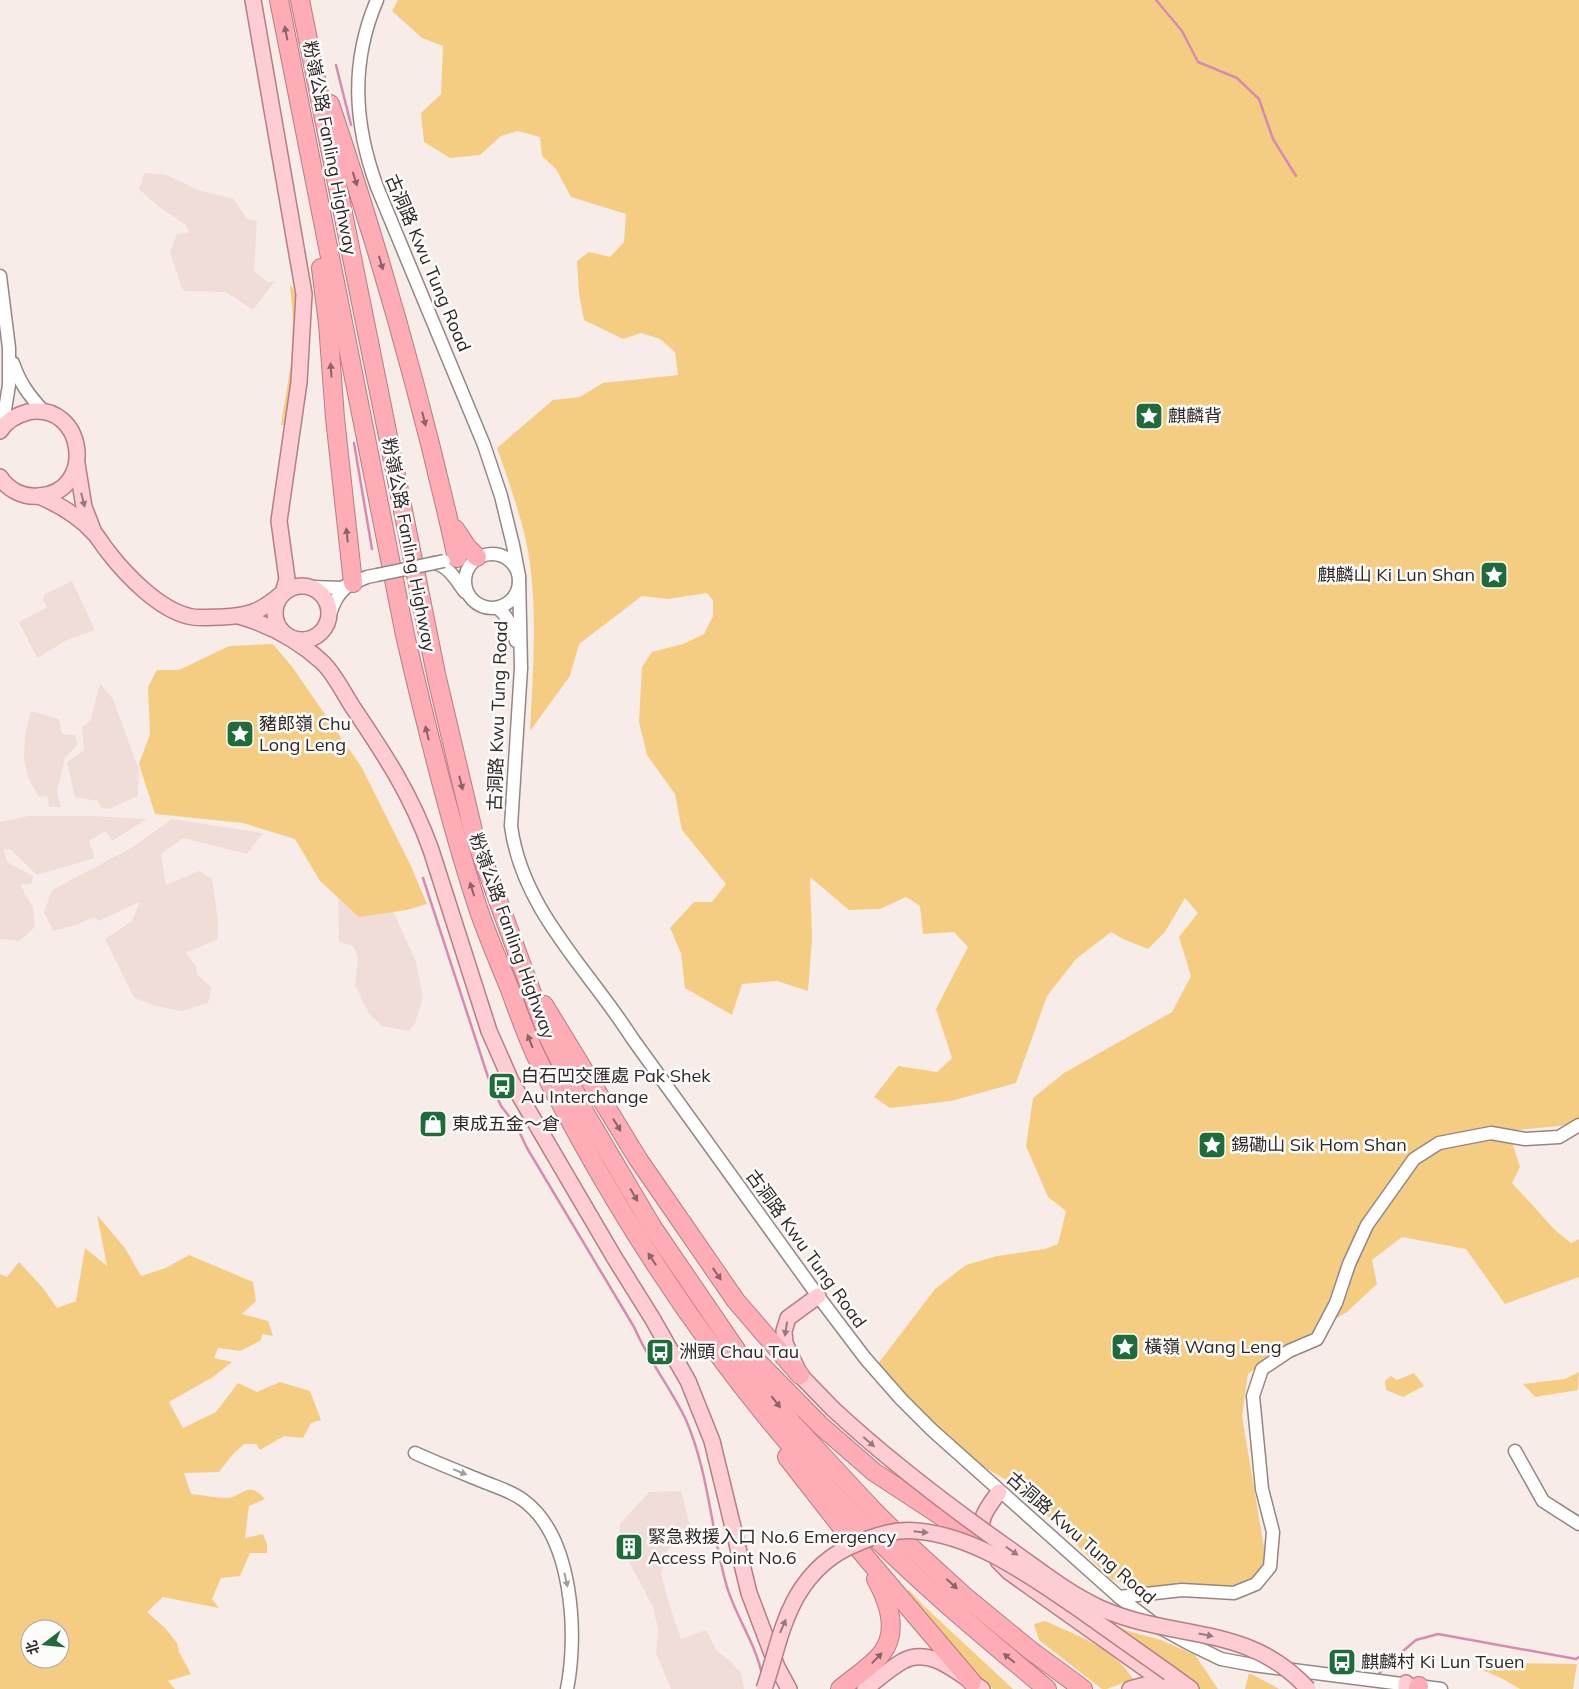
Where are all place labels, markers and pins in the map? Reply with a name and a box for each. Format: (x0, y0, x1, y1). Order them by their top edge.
place icon: 麒麟背 (1134, 401, 1164, 431)
place label: 麒麟背 (1168, 404, 1222, 427)
place icon: 麒麟山 Ki Lun Shan (1479, 560, 1509, 590)
place label: 麒麟山 Ki Lun Shan (1318, 563, 1475, 586)
place label: 豬郎嶺 Chu Long Leng (259, 712, 351, 756)
place icon: 豬郎嶺 Chu Long Leng (225, 719, 255, 749)
place label: 白石凹交匯處 Pak Shek Au Interchange (521, 1064, 711, 1108)
bus stop icon: 白石凹交匯處 Pak Shek Au Interchange (487, 1071, 517, 1101)
shop icon: 東成五金～倉 (418, 1109, 448, 1139)
place label: 東成五金～倉 (452, 1112, 560, 1135)
place icon: 錫磡山 Sik Hom Shan (1197, 1130, 1227, 1160)
place label: 錫磡山 Sik Hom Shan (1231, 1133, 1407, 1156)
place icon: 橫嶺 Wang Leng (1110, 1332, 1140, 1362)
place label: 橫嶺 Wang Leng (1144, 1335, 1282, 1358)
bus stop icon: 洲頭 Chau Tau (645, 1337, 675, 1367)
place label: 洲頭 Chau Tau (679, 1340, 799, 1363)
place label: 緊急救援入口 No.6 Emergency Access Point No.6 (648, 1525, 896, 1569)
building icon: 緊急救援入口 No.6 Emergency Access Point No.6 (614, 1532, 644, 1562)
bus stop icon: 麒麟村 Ki Lun Tsuen (1327, 1647, 1357, 1677)
place label: 麒麟村 Ki Lun Tsuen (1361, 1650, 1525, 1673)

